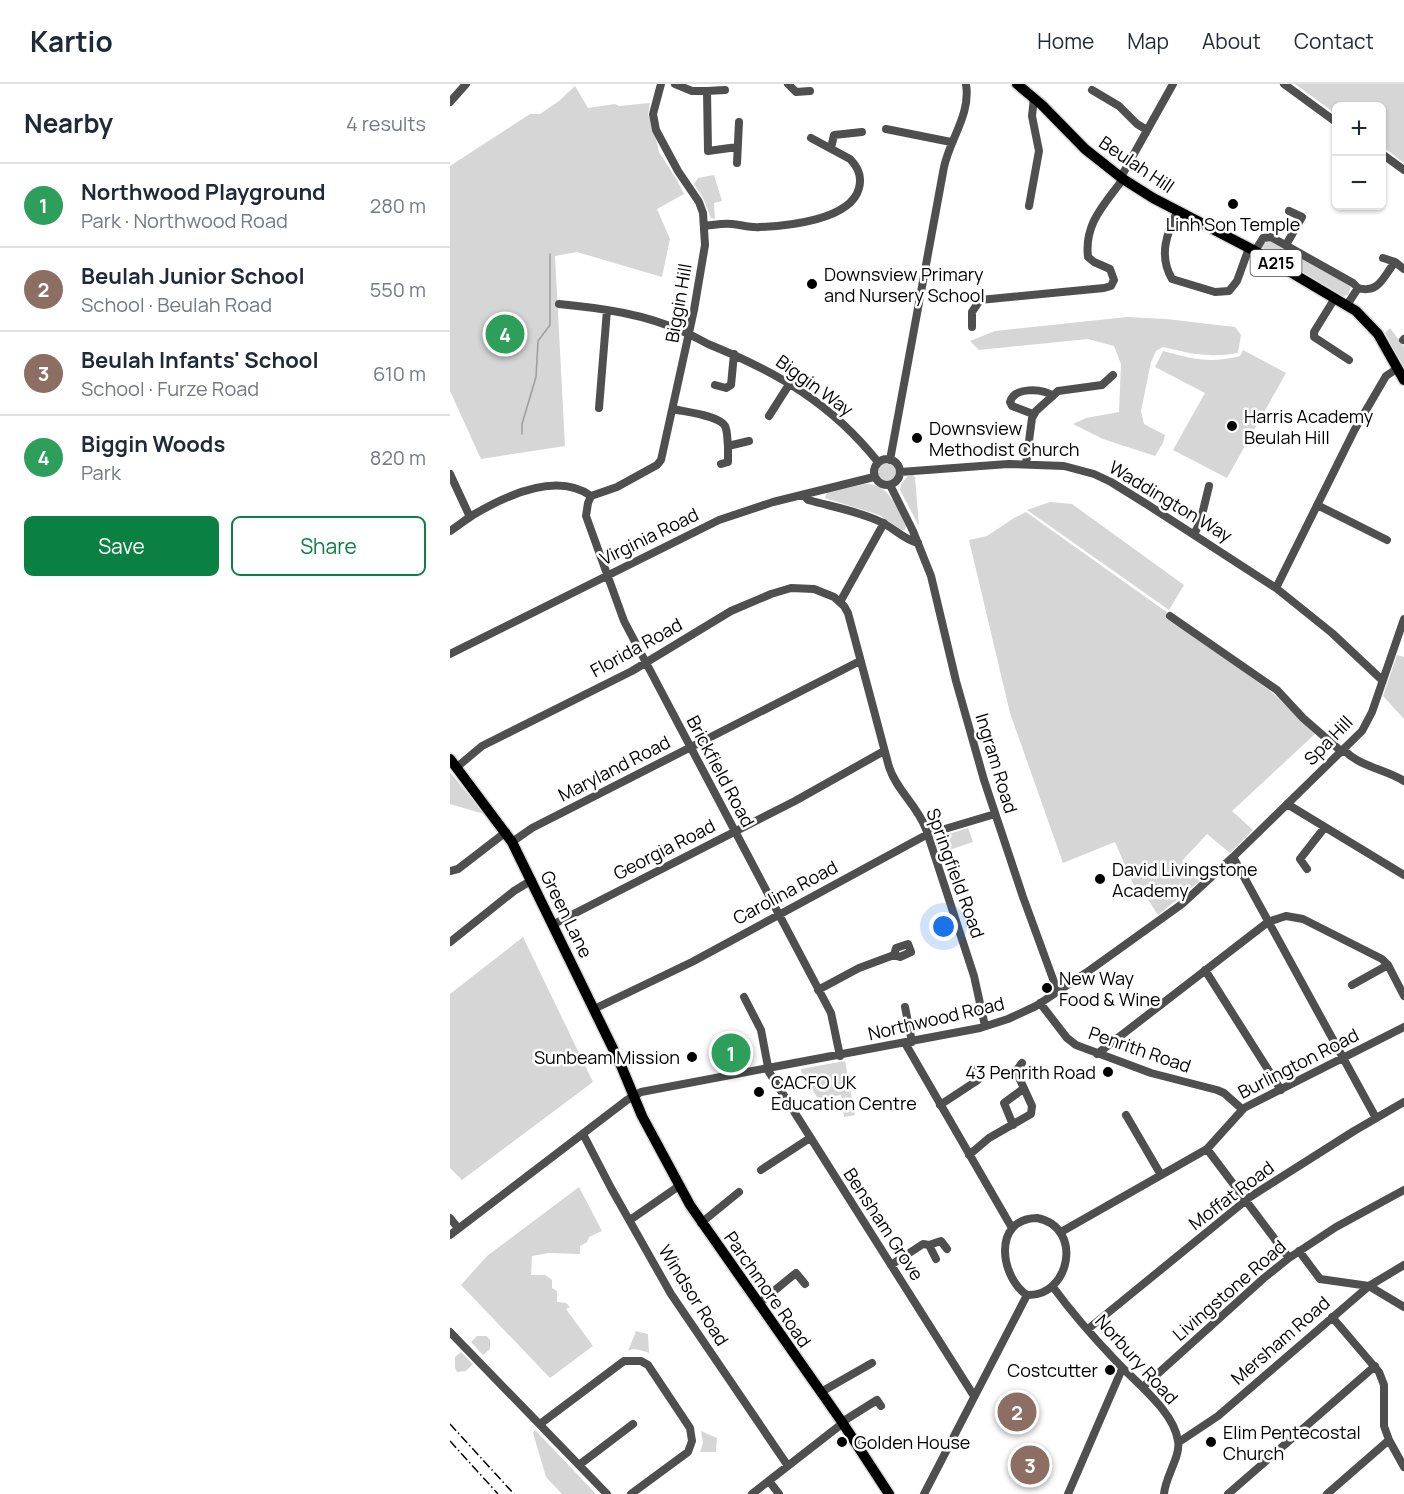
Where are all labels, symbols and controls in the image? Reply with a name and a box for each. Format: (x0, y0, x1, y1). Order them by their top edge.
text: Kartio (30, 22, 113, 60)
text: Home (1037, 27, 1094, 55)
text: Map (1127, 27, 1169, 55)
text: About (1202, 27, 1261, 55)
text: Contact (1294, 27, 1374, 55)
map controls (1332, 102, 1386, 210)
button: + (1332, 102, 1386, 156)
text: Nearby (24, 105, 113, 141)
text: 4 results (346, 110, 426, 137)
street label: Beulah Hill (1095, 130, 1179, 198)
button: − (1332, 156, 1386, 210)
text: Northwood Playground (81, 177, 326, 207)
text: 1 (39, 192, 48, 219)
text: 280 m (370, 192, 426, 219)
marker: Linh Son Temple (1226, 197, 1240, 211)
text: Park · Northwood Road (81, 207, 288, 234)
place label: Linh Son Temple (1166, 212, 1300, 236)
road number: A215 (1250, 250, 1302, 276)
text: Beulah Junior School (81, 261, 305, 291)
street label: Biggin Hill (659, 262, 697, 344)
place label: Downsview Primary and Nursery School (824, 262, 985, 307)
text: 2 (38, 276, 49, 303)
text: 550 m (370, 276, 426, 303)
marker: Downsview Primary and Nursery School (805, 277, 819, 291)
text: School · Beulah Road (81, 291, 272, 318)
pin: 4 (486, 312, 524, 356)
text: Beulah Infants' School (81, 345, 319, 375)
street label: Biggin Way (772, 349, 859, 421)
text: 3 (38, 360, 49, 387)
text: 610 m (373, 360, 426, 387)
text: School · Furze Road (81, 375, 259, 402)
place label: Harris Academy Beulah Hill (1244, 404, 1374, 449)
place label: Downsview Methodist Church (929, 416, 1080, 461)
marker: Harris Academy Beulah Hill (1225, 419, 1239, 433)
text: Biggin Woods (81, 429, 225, 459)
marker: Downsview Methodist Church (910, 431, 924, 445)
text: 4 (37, 444, 50, 471)
text: 820 m (370, 444, 426, 471)
street label: Waddington Way (1105, 455, 1237, 548)
text: Park (81, 459, 121, 486)
street label: Virginia Road (596, 502, 702, 570)
button: Save (24, 516, 219, 576)
button: Share (231, 516, 426, 576)
street label: Florida Road (586, 612, 686, 682)
street label: Ingram Road (970, 710, 1024, 816)
street label: Spa Hill (1298, 710, 1358, 770)
street label: Brickfield Road (682, 711, 760, 831)
street label: Maryland Road (554, 729, 674, 807)
street label: Springfield Road (921, 805, 991, 941)
street label: Georgia Road (609, 813, 719, 885)
street label: Carolina Road (729, 854, 841, 930)
place label: David Livingstone Academy (1112, 857, 1258, 902)
street label: Green Lane (536, 866, 598, 962)
marker: David Livingstone Academy (1093, 872, 1107, 886)
your location (929, 912, 958, 941)
place label: New Way Food & Wine (1059, 966, 1161, 1011)
marker: New Way Food & Wine (1040, 981, 1054, 995)
street label: Northwood Road (866, 991, 1006, 1045)
street label: Penrith Road (1086, 1020, 1194, 1078)
street label: Burlington Road (1234, 1022, 1362, 1104)
pin: 1 (712, 1030, 750, 1076)
place label: Sunbeam Mission (534, 1045, 680, 1069)
marker: Sunbeam Mission (685, 1050, 699, 1064)
place label: 43 Penrith Road (965, 1060, 1096, 1084)
marker: 43 Penrith Road (1101, 1065, 1115, 1079)
place label: CACFO UK Education Centre (771, 1070, 917, 1115)
marker: CACFO UK Education Centre (752, 1085, 766, 1099)
street label: Moffat Road (1183, 1155, 1279, 1235)
street label: Bensham Grove (839, 1163, 929, 1285)
street label: Parchmore Road (719, 1226, 817, 1352)
street label: Livingstone Road (1167, 1234, 1291, 1346)
street label: Windsor Road (653, 1240, 735, 1350)
street label: Mersham Road (1226, 1290, 1334, 1390)
street label: Norbury Road (1090, 1309, 1184, 1409)
place label: Costcutter (1007, 1358, 1099, 1382)
marker: Costcutter (1103, 1363, 1117, 1377)
pin: 2 (998, 1390, 1036, 1434)
place label: Elim Pentecostal Church (1223, 1420, 1361, 1465)
place label: Golden House (854, 1430, 970, 1454)
marker: Golden House (835, 1435, 849, 1449)
marker: Elim Pentecostal Church (1204, 1435, 1218, 1449)
pin: 3 (1010, 1442, 1050, 1488)

